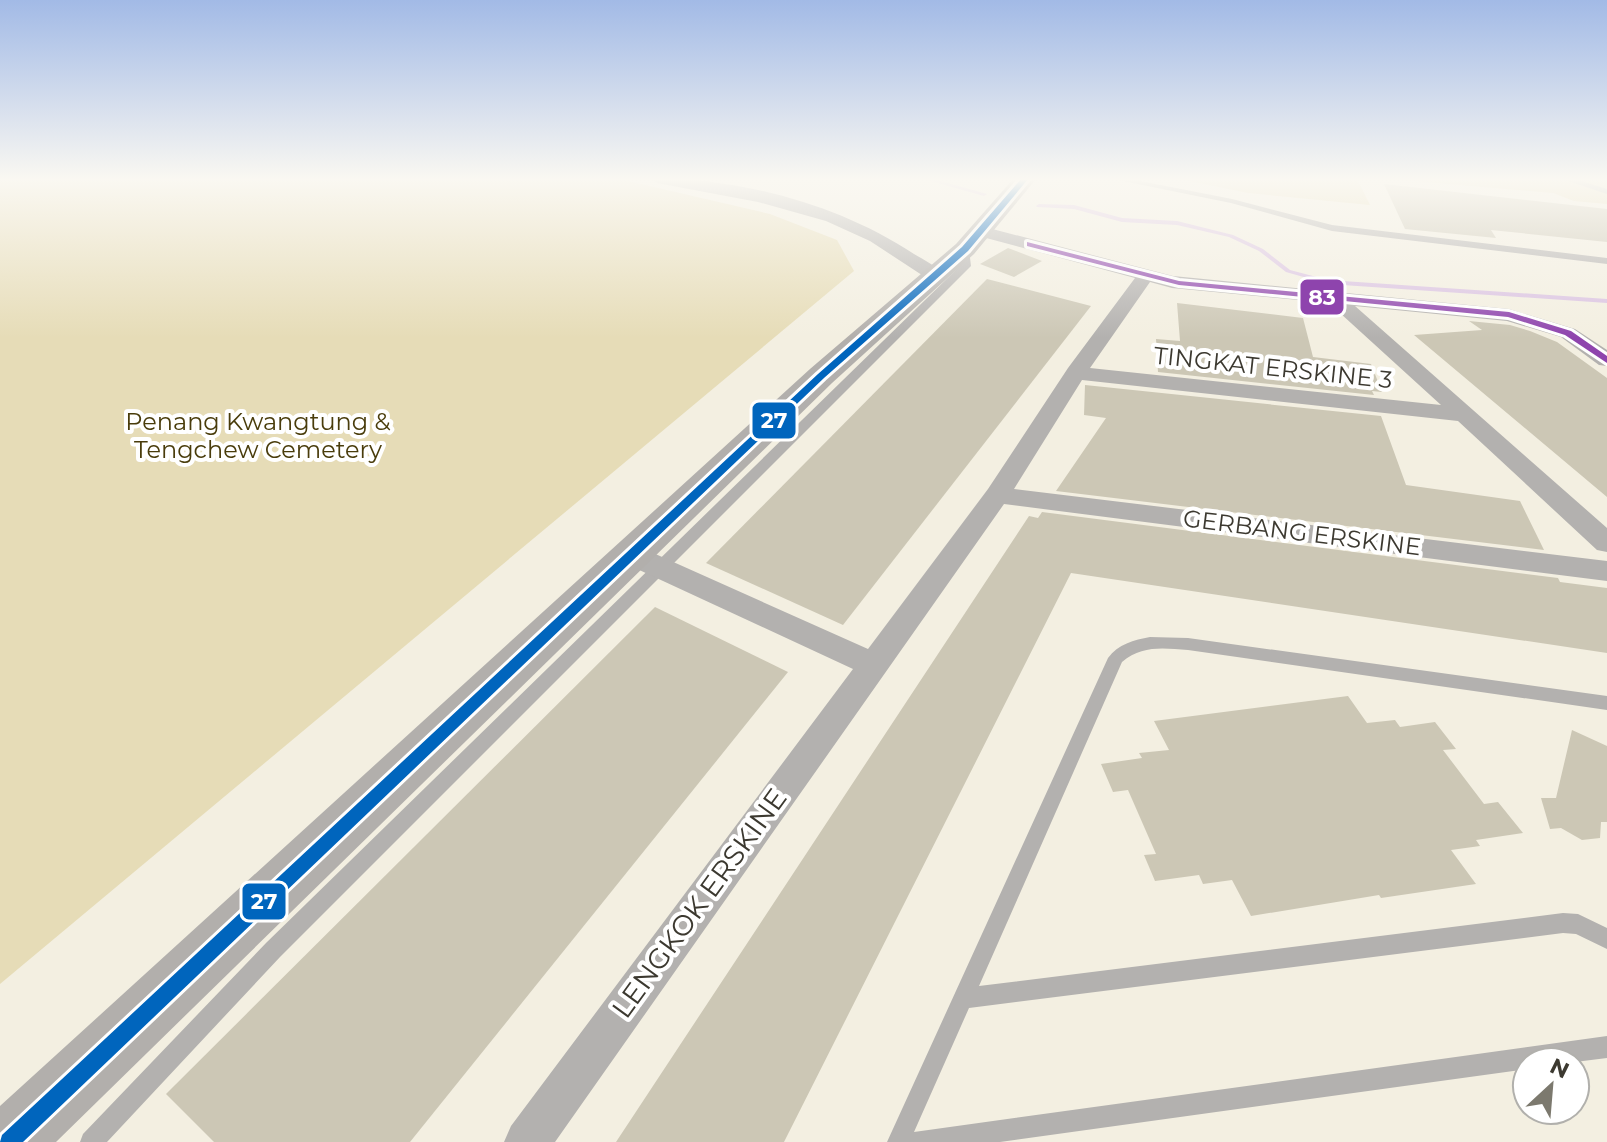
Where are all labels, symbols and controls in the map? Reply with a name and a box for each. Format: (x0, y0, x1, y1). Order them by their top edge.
line badge: 83 (1299, 278, 1345, 316)
text: 83 (1308, 284, 1336, 311)
street label: TINGKAT ERSKINE 3 (1152, 341, 1394, 394)
line badge: 27 (751, 401, 797, 440)
park label: Penang Kwangtung & Tengchew Cemetery (125, 407, 391, 464)
text: 27 (761, 407, 787, 434)
street label: GERBANG ERSKINE (1181, 504, 1423, 561)
street label: LENGKOK ERSKINE (604, 782, 794, 1024)
line badge: 27 (241, 882, 287, 921)
text: 27 (251, 888, 277, 915)
north arrow (1511, 1046, 1591, 1126)
text: N (1546, 1052, 1573, 1085)

